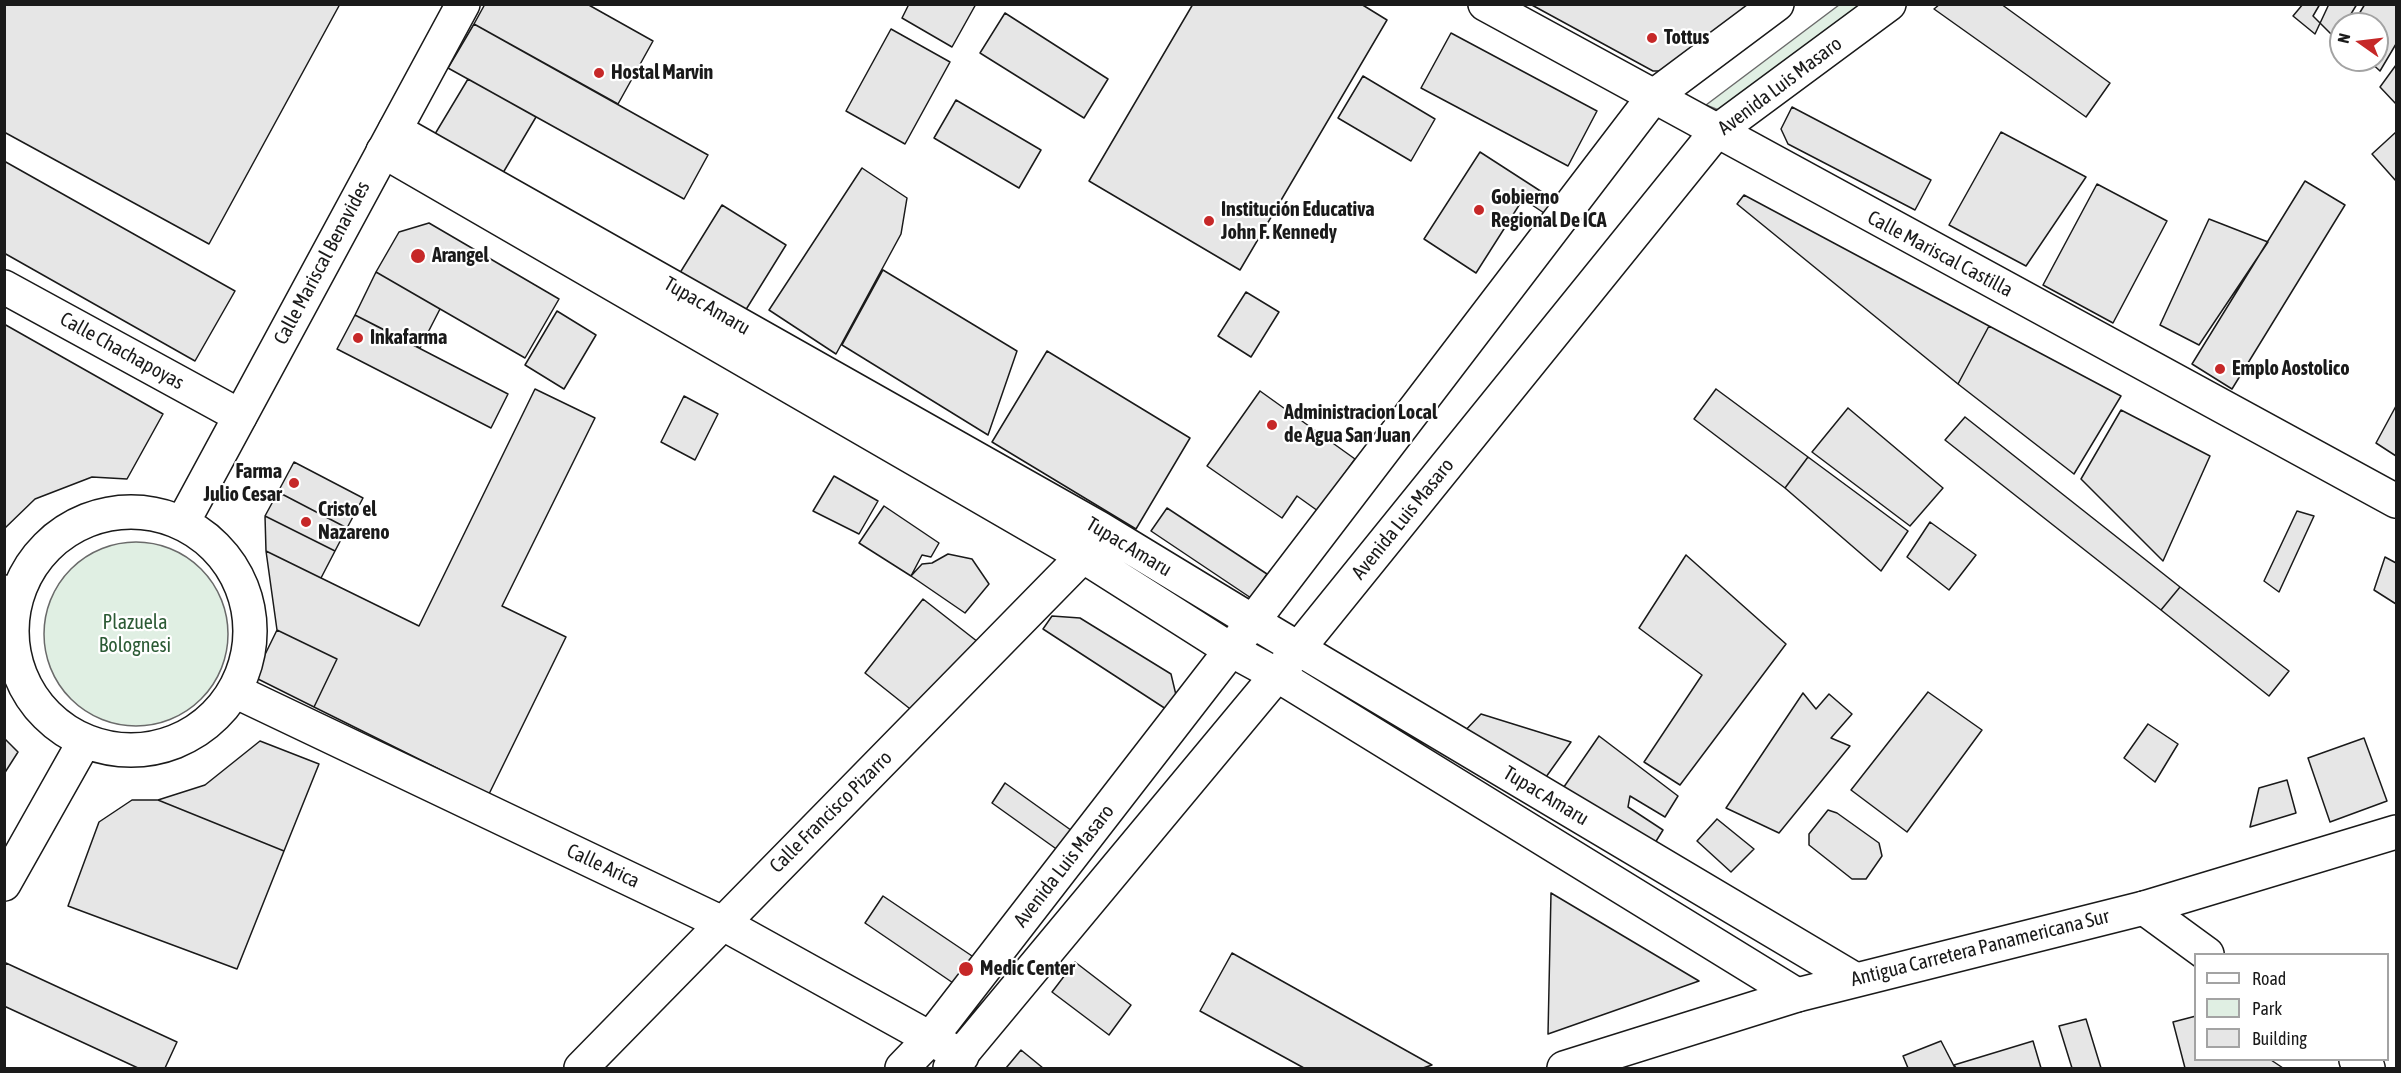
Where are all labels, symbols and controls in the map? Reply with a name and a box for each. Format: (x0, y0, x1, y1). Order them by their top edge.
north arrow (2329, 12, 2389, 72)
place label: Tottus (1664, 26, 1709, 50)
marker: Tottus (1645, 31, 1659, 45)
text: N (2334, 31, 2353, 45)
street label: Avenida Luis Masaro (1713, 32, 1847, 140)
place label: Hostal Marvin (611, 61, 713, 85)
marker: Hostal Marvin (592, 66, 606, 80)
street label: Calle Mariscal Benavides (269, 177, 375, 349)
place label: Gobierno Regional De ICA (1491, 186, 1607, 233)
place label: Institución Educativa John F. Kennedy (1221, 198, 1375, 245)
marker: Gobierno Regional De ICA (1472, 203, 1486, 217)
street label: Calle Mariscal Castilla (1863, 206, 2017, 302)
marker: Institución Educativa John F. Kennedy (1202, 214, 1216, 228)
place label: Arangel (432, 244, 489, 268)
marker: Arangel (409, 247, 427, 265)
street label: Tupac Amaru (660, 272, 754, 340)
street label: Calle Chachapoyas (56, 307, 188, 395)
place label: Inkafarma (370, 326, 447, 350)
marker: Inkafarma (351, 331, 365, 345)
place label: Emplo Aostolico (2232, 357, 2350, 381)
marker: Emplo Aostolico (2213, 362, 2227, 376)
place label: Administracion Local de Agua San Juan (1284, 401, 1437, 448)
marker: Administracion Local de Agua San Juan (1265, 418, 1279, 432)
street label: Avenida Luis Masaro (1347, 454, 1459, 584)
place label: Farma Julio Cesar (204, 460, 282, 507)
marker: Farma Julio Cesar (287, 476, 301, 490)
place label: Cristo el Nazareno (318, 498, 390, 545)
street label: Tupac Amaru (1082, 512, 1176, 582)
marker: Cristo el Nazareno (299, 515, 313, 529)
park label: Plazuela Bolognesi (99, 611, 171, 658)
street label: Calle Francisco Pizarro (765, 746, 897, 878)
street label: Tupac Amaru (1499, 761, 1593, 831)
street label: Avenida Luis Masaro (1009, 800, 1119, 932)
street label: Calle Arica (563, 839, 643, 893)
street label: Antigua Carretera Panamericana Sur (1848, 904, 2112, 992)
legend (2194, 953, 2389, 1061)
place label: Medic Center (980, 957, 1075, 981)
marker: Medic Center (957, 960, 975, 978)
text: Road (2252, 968, 2286, 989)
text: Park (2252, 998, 2282, 1019)
text: Building (2252, 1028, 2307, 1049)

